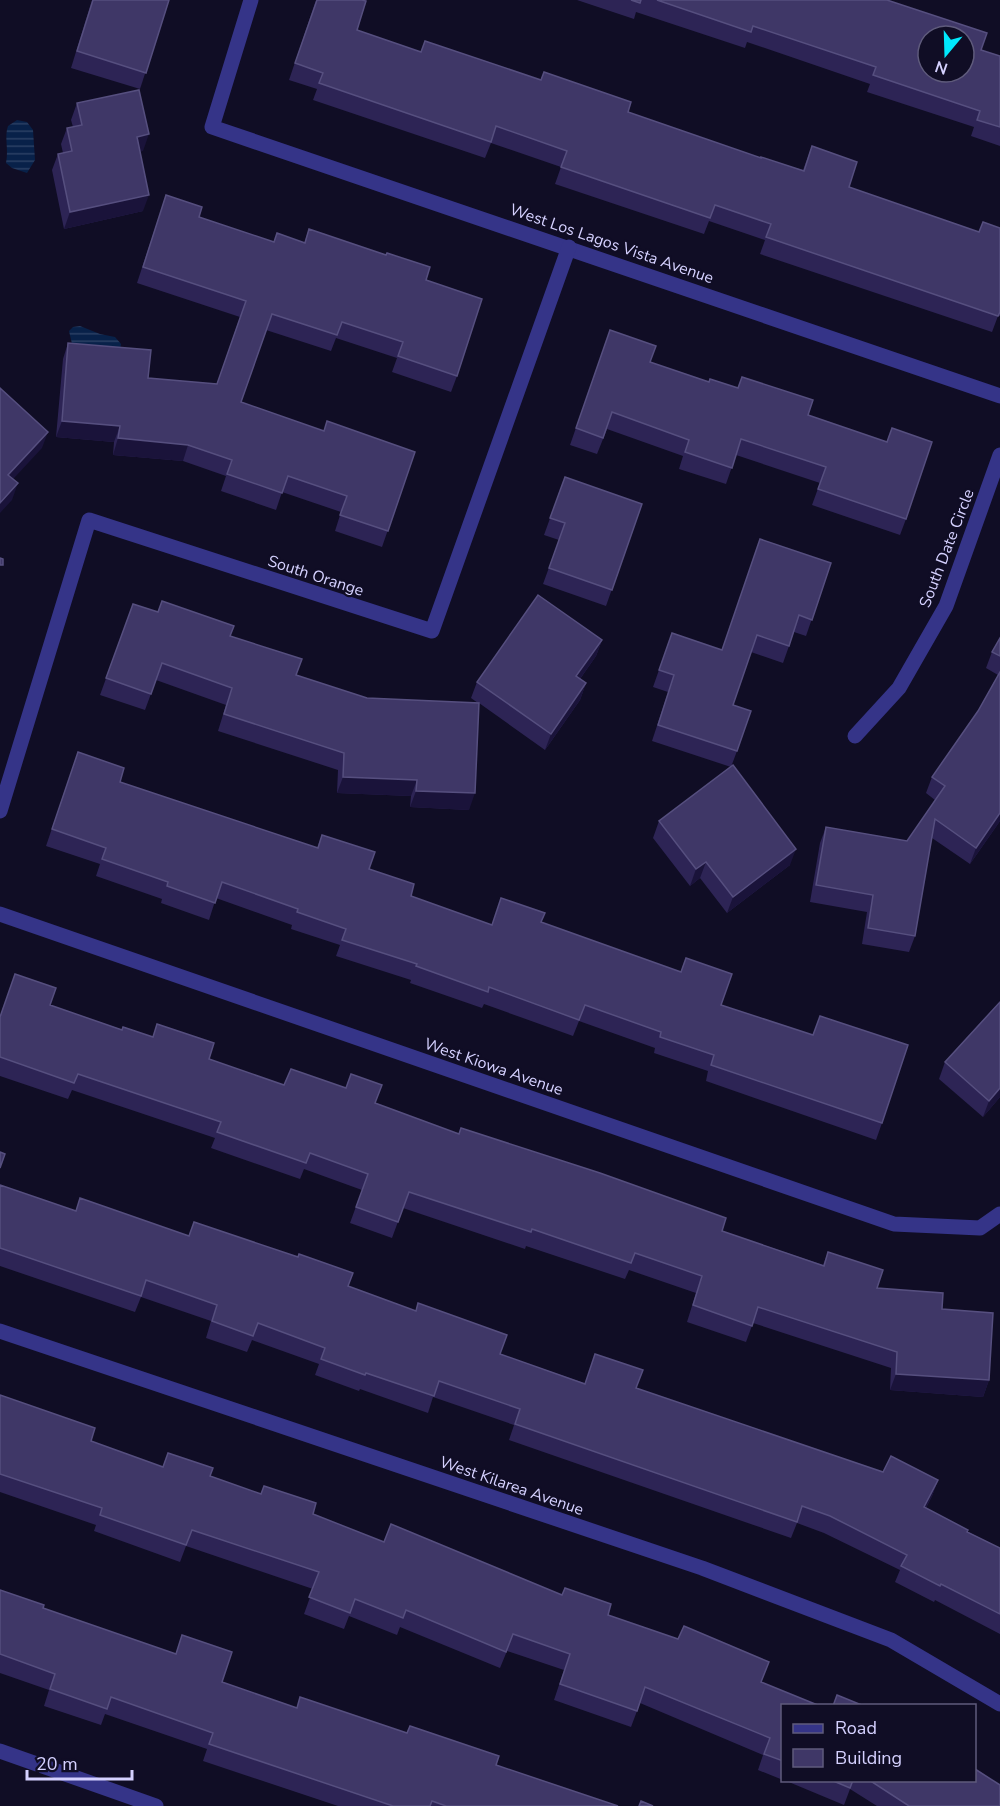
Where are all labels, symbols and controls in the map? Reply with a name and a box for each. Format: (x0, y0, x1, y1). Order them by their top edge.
north arrow (916, 24, 976, 84)
text: N (932, 55, 951, 80)
street label: West Los Lagos Vista Avenue (507, 199, 716, 289)
street label: South Date Circle (914, 486, 980, 611)
street label: South Orange (265, 550, 367, 602)
street label: West Kiowa Avenue (421, 1033, 566, 1101)
street label: West Kilarea Avenue (437, 1451, 586, 1521)
legend (781, 1704, 976, 1782)
text: Road (835, 1716, 877, 1740)
scale bar (27, 1743, 132, 1781)
text: Building (835, 1746, 902, 1770)
text: 20 m (36, 1752, 78, 1776)

